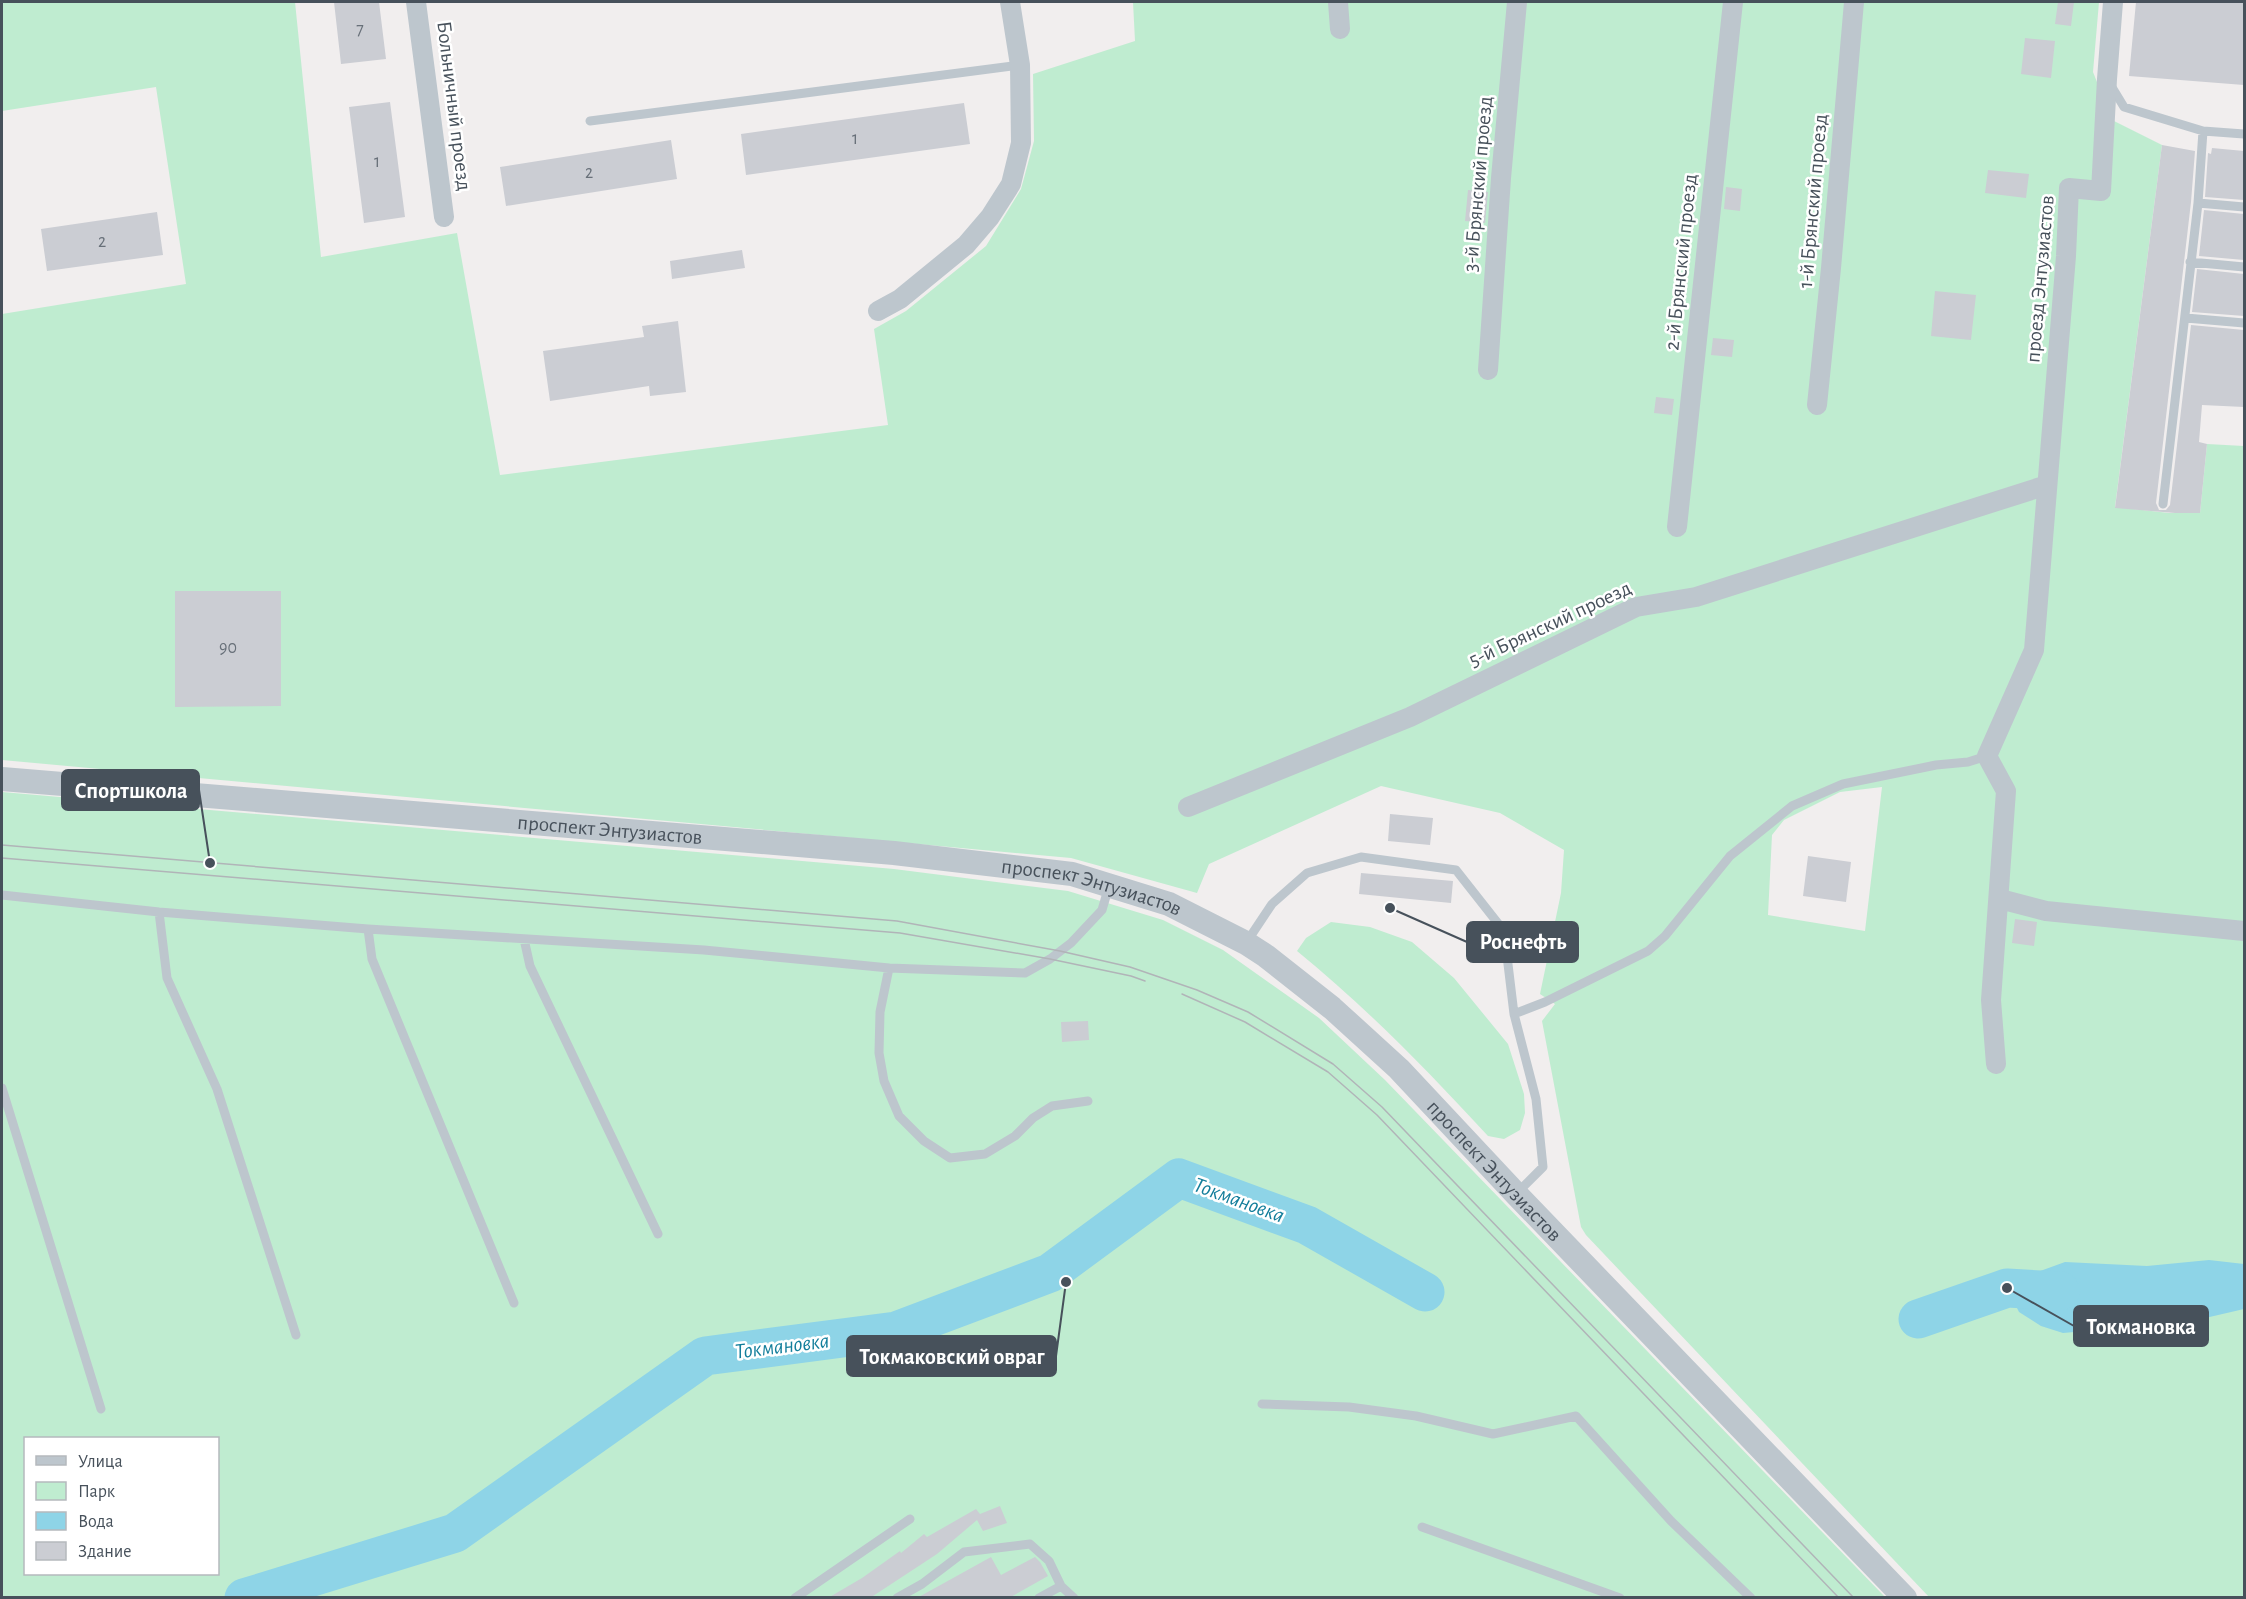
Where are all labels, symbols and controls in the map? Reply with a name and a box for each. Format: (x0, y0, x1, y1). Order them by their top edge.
street label: Больничный проезд (433, 20, 475, 192)
house number: 7 (356, 21, 364, 39)
street label: 3-й Брянский проезд (1460, 95, 1496, 273)
street label: 1-й Брянский проезд (1795, 113, 1831, 289)
house number: 1 (852, 130, 858, 148)
house number: 1 (374, 153, 380, 171)
house number: 2 (585, 164, 593, 182)
street label: 2-й Брянский проезд (1661, 173, 1701, 351)
street label: проезд Энтузиастов (2022, 194, 2058, 364)
house number: 2 (98, 233, 106, 251)
street label: 5-й Брянский проезд (1466, 577, 1634, 671)
house number: 90 (219, 639, 237, 657)
callout: Спортшкола (62, 770, 199, 810)
text: Спортшкола (74, 780, 188, 802)
street label: проспект Энтузиастов (517, 811, 703, 848)
street label: проспект Энтузиастов (1000, 855, 1185, 919)
callout: Роснефть (1467, 922, 1578, 962)
text: Роснефть (1479, 931, 1567, 953)
street label: проспект Энтузиастов (1423, 1096, 1566, 1245)
water label: Токмановка (1191, 1173, 1287, 1227)
callout: Токмановка (2074, 1306, 2208, 1346)
text: Токмановка (2086, 1316, 2196, 1338)
water label: Токмановка (734, 1329, 830, 1363)
callout: Токмаковский овраг (847, 1336, 1056, 1376)
text: Токмаковский овраг (859, 1346, 1046, 1368)
legend (24, 1437, 219, 1575)
text: Улица (78, 1453, 123, 1471)
text: Парк (78, 1483, 116, 1501)
text: Вода (78, 1513, 114, 1531)
text: Здание (78, 1543, 132, 1561)

